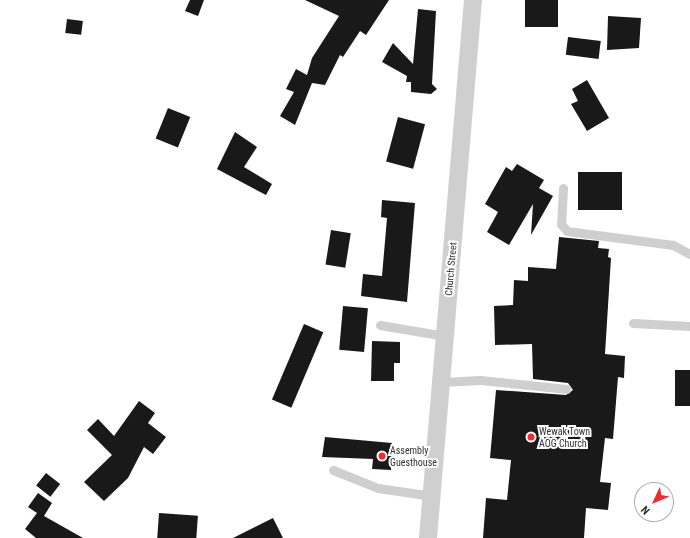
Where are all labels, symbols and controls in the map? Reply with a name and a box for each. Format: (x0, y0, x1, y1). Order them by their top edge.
street label: Church Street (443, 242, 459, 296)
place label: Wewak Town AOG Church (539, 425, 590, 448)
marker: Wewak Town AOG Church (526, 432, 536, 442)
place label: Assembly Guesthouse (390, 444, 437, 468)
marker: Assembly Guesthouse (377, 451, 387, 461)
north arrow (634, 482, 674, 522)
text: N (639, 503, 653, 517)

